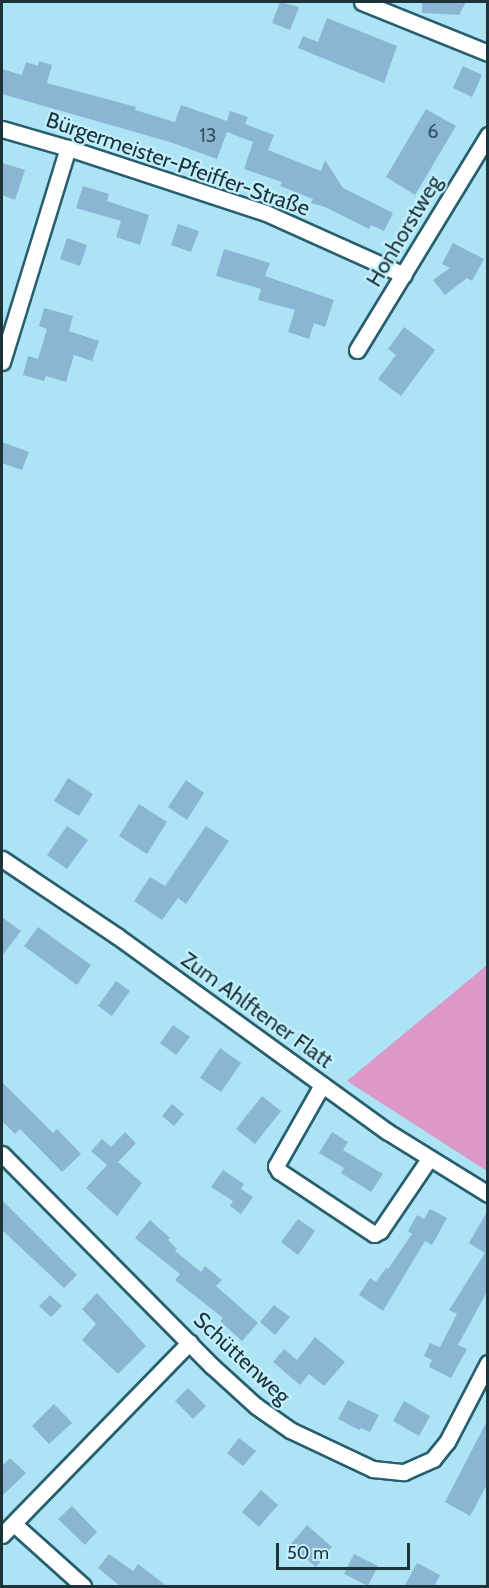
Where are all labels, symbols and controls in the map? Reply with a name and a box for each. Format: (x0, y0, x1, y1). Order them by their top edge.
street label: Bürgermeister-Pfeiffer-Straße (43, 106, 313, 222)
house number: 6 (427, 119, 439, 143)
house number: 13 (199, 123, 217, 147)
street label: Honhorstweg (360, 171, 448, 291)
street label: Zum Ahlftener Flatt (176, 946, 338, 1074)
street label: Schüttenweg (188, 1307, 296, 1409)
scale bar (279, 1531, 412, 1569)
text: 50 m (287, 1542, 329, 1564)

